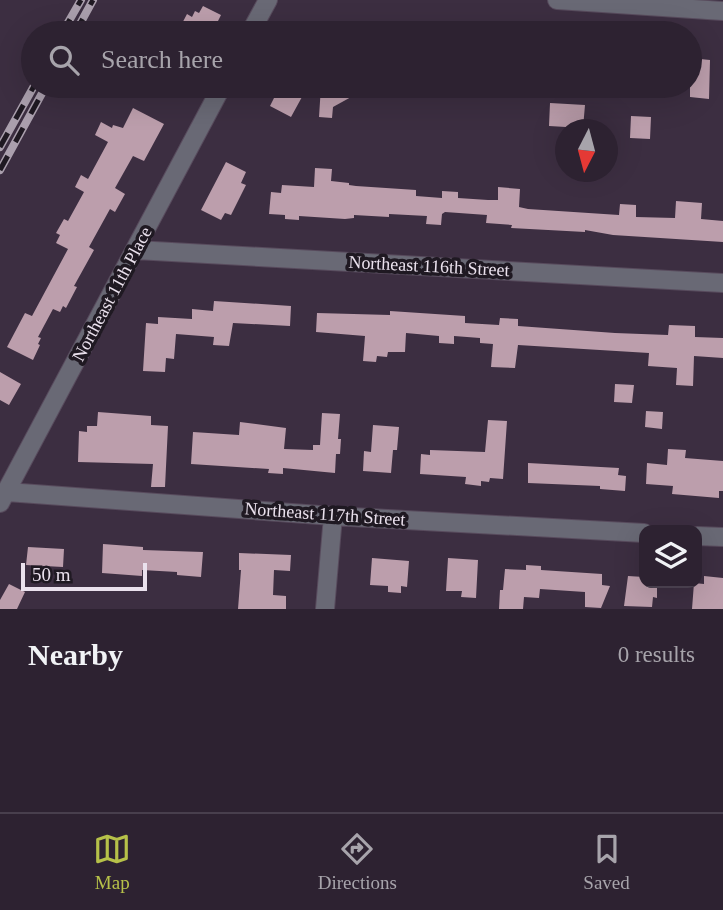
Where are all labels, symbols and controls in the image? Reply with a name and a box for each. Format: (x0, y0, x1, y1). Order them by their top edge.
search box (21, 21, 702, 98)
icon: search (45, 41, 83, 79)
text: Search here (101, 45, 223, 74)
north arrow (555, 119, 618, 182)
street label: Northeast 11th Place (68, 223, 156, 365)
street label: Northeast 116th Street (348, 252, 510, 280)
street label: Northeast 117th Street (244, 498, 406, 530)
map controls (639, 525, 702, 588)
button: layers (639, 525, 702, 588)
scale bar (21, 560, 147, 592)
text: 50 m (32, 564, 71, 585)
text: Nearby (28, 638, 123, 671)
text: 0 results (618, 642, 695, 667)
tab: Map (93, 830, 131, 894)
tab: Directions (318, 830, 397, 894)
tab: Saved (583, 830, 630, 894)

